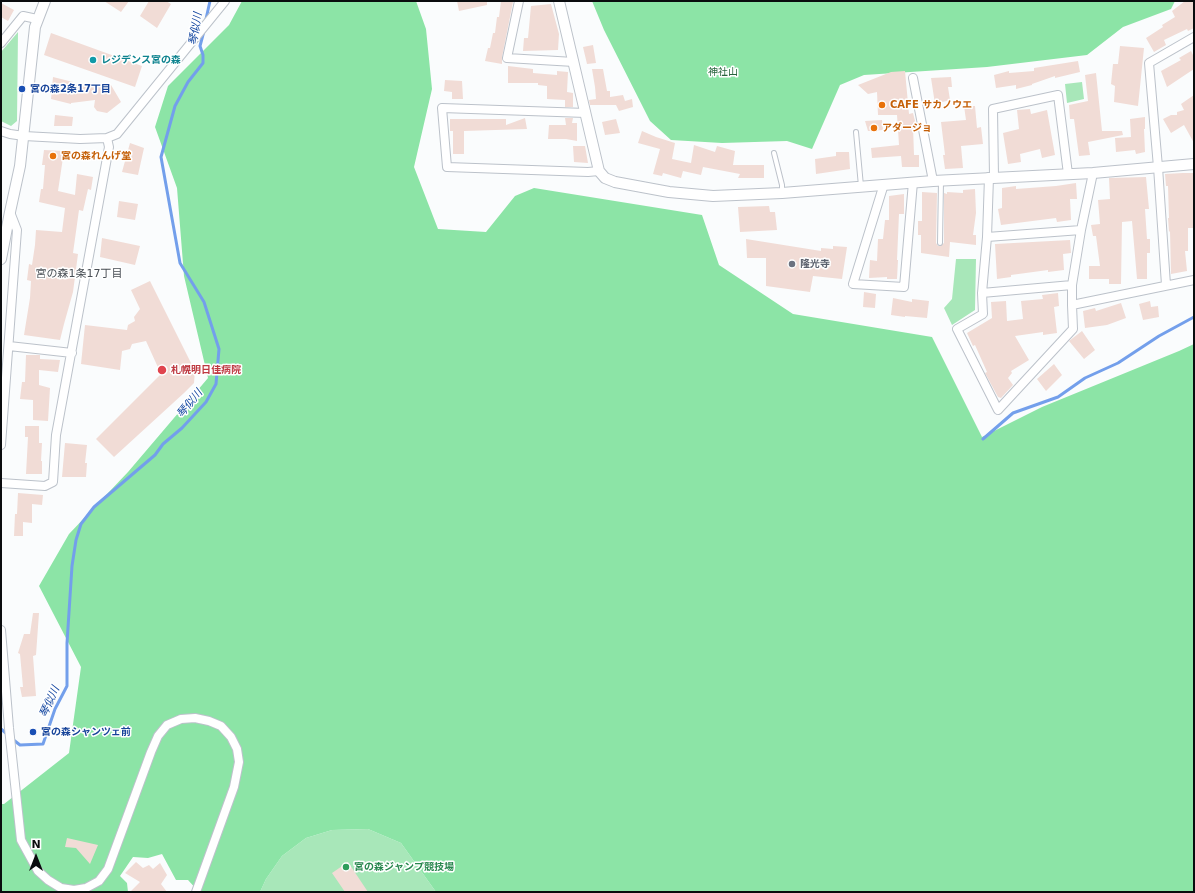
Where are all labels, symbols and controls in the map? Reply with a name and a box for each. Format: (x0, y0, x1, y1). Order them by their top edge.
water label: 琴似川 (187, 12, 205, 46)
place label: レジデンス宮の森 (101, 54, 181, 66)
marker: レジデンス宮の森 (88, 55, 98, 65)
park label: 神社山 (708, 66, 738, 78)
place label: 宮の森2条17丁目 (30, 83, 111, 95)
marker: 宮の森2条17丁目 (17, 84, 27, 94)
place label: CAFE サカノウエ (890, 99, 972, 111)
marker: CAFE サカノウエ (877, 100, 887, 110)
place label: アダージョ (882, 122, 932, 134)
marker: アダージョ (869, 123, 879, 133)
place label: 宮の森れんげ堂 (61, 150, 131, 162)
marker: 宮の森れんげ堂 (48, 151, 58, 161)
place label: 隆光寺 (800, 258, 830, 270)
marker: 隆光寺 (787, 259, 797, 269)
district label: 宮の森1条17丁目 (36, 267, 122, 281)
marker: 札幌明日佳病院 (156, 364, 168, 376)
place label: 札幌明日佳病院 (171, 364, 241, 376)
water label: 琴似川 (174, 387, 206, 421)
water label: 琴似川 (37, 684, 63, 720)
place label: 宮の森シャンツェ前 (41, 726, 131, 738)
marker: 宮の森シャンツェ前 (28, 727, 38, 737)
north arrow (16, 837, 56, 877)
text: N (31, 838, 41, 851)
place label: 宮の森ジャンプ競技場 (354, 861, 454, 873)
marker: 宮の森ジャンプ競技場 (341, 862, 351, 872)

